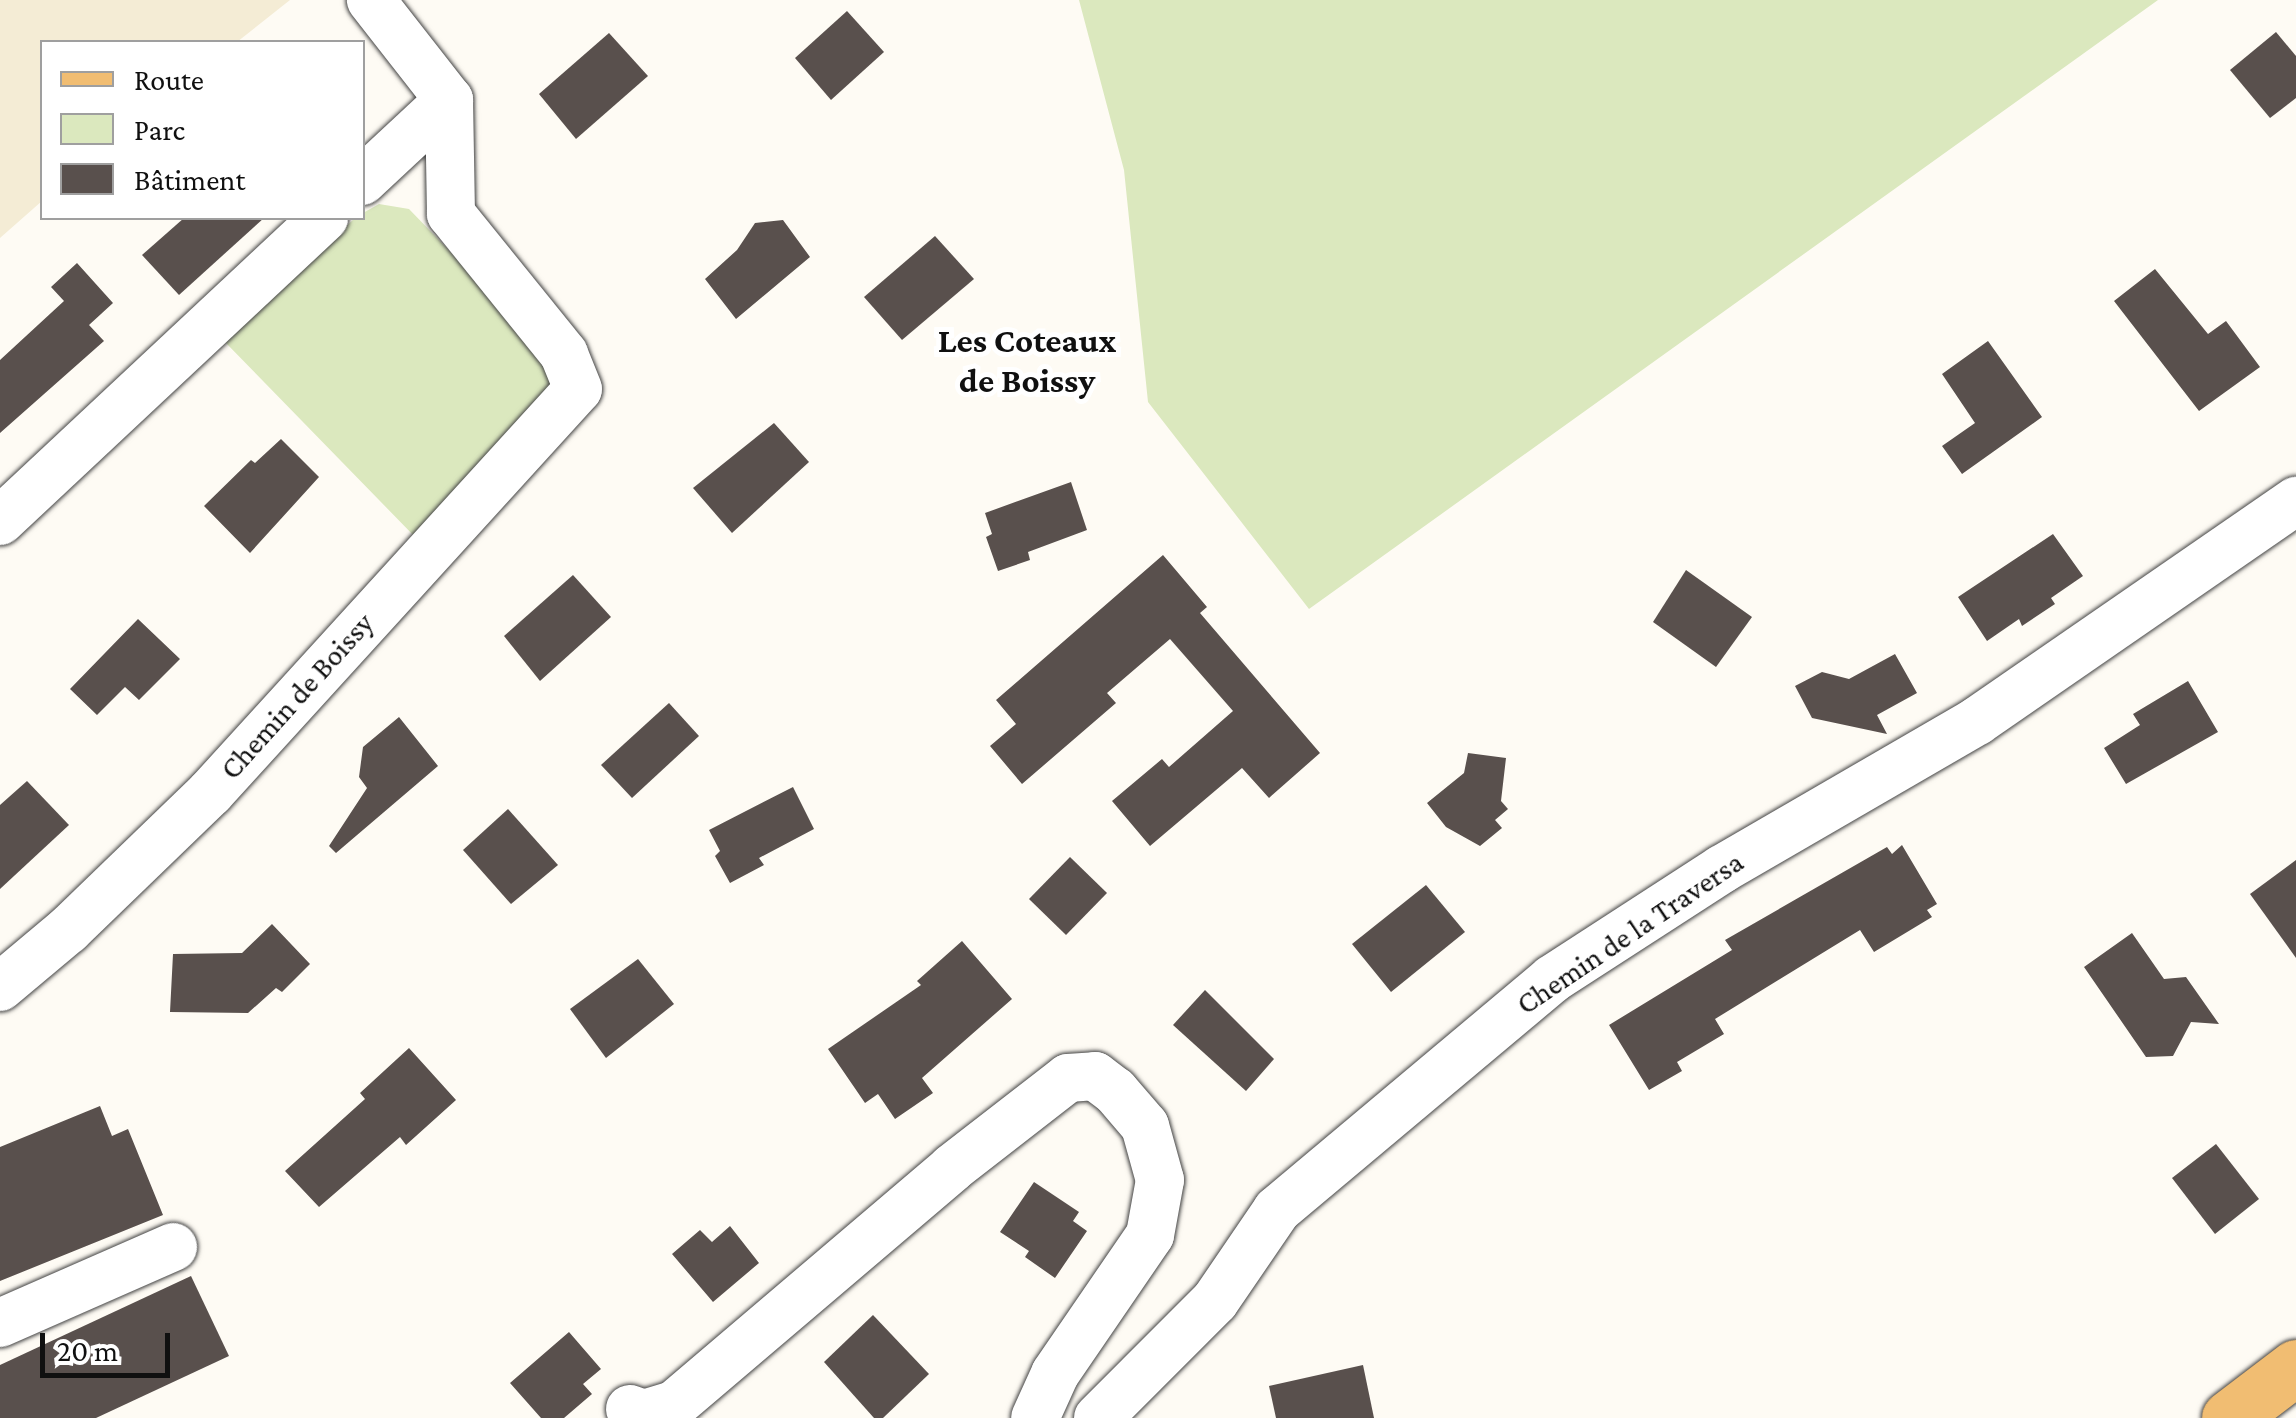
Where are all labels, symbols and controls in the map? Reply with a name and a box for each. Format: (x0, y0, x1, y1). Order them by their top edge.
legend (40, 40, 365, 220)
text: Route (134, 63, 204, 96)
text: Parc (134, 113, 185, 146)
text: Bâtiment (134, 163, 245, 196)
district label: Les Coteaux de Boissy (938, 320, 1116, 402)
street label: Chemin de Boissy (213, 605, 381, 787)
street label: Chemin de la Traversa (1510, 844, 1750, 1022)
scale bar (45, 1313, 175, 1375)
text: 20 m (57, 1334, 118, 1367)

